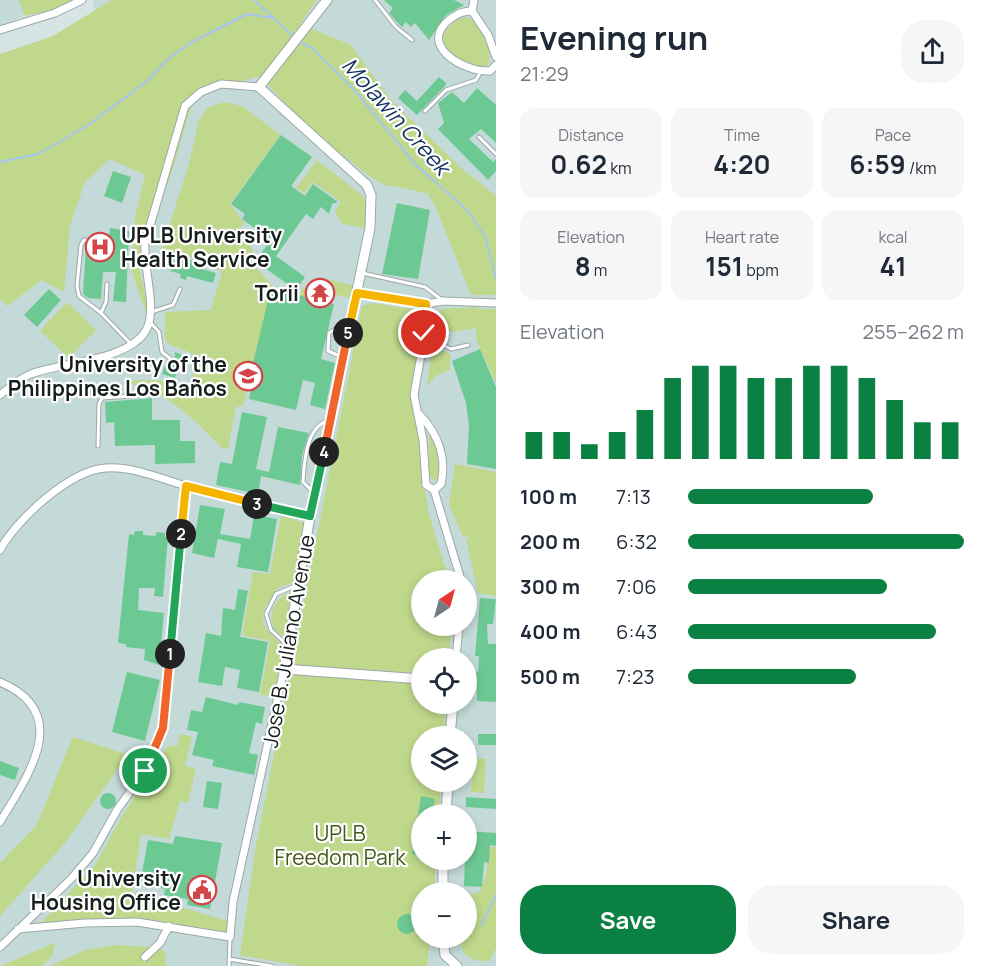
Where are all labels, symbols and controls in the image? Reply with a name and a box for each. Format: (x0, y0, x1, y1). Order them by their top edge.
text: Evening run (520, 15, 708, 60)
button: share (901, 20, 964, 83)
water label: Molawin Creek (335, 51, 459, 183)
text: 21:29 (520, 60, 569, 87)
text: Distance (558, 124, 624, 146)
text: Time (724, 124, 760, 146)
text: Pace (875, 124, 911, 146)
text: 0.62 (550, 146, 607, 182)
text: 4:20 (713, 146, 771, 182)
text: 6:59 (849, 146, 906, 182)
text: km (607, 157, 632, 179)
text: /km (906, 157, 937, 179)
place label: UPLB University Health Service (121, 221, 282, 273)
text: Elevation (557, 226, 625, 248)
text: Heart rate (705, 226, 779, 248)
text: kcal (878, 226, 908, 248)
hospital icon: UPLB University Health Service (84, 231, 116, 263)
text: 8 (575, 248, 591, 284)
text: 151 (705, 248, 743, 284)
text: 41 (879, 248, 907, 284)
text: m (591, 259, 607, 281)
text: bpm (743, 259, 779, 281)
temple icon: Torii (304, 277, 336, 309)
place label: Torii (255, 279, 299, 307)
pin (398, 307, 449, 358)
icon: check (407, 316, 440, 349)
pin: 5 (333, 318, 363, 348)
text: Elevation (520, 318, 604, 345)
text: 255–262 m (863, 318, 964, 345)
text: 5 (343, 322, 353, 344)
place label: University of the Philippines Los Baños (8, 350, 227, 402)
school or university icon: University of the Philippines Los Baños (232, 360, 264, 392)
pin: 4 (309, 437, 339, 467)
text: 4 (319, 441, 329, 463)
text: 100 m (520, 483, 577, 510)
text: 7:13 (616, 483, 651, 510)
pin: 3 (242, 489, 272, 519)
text: 3 (252, 493, 262, 515)
pin: 2 (166, 519, 196, 549)
text: 2 (176, 523, 186, 545)
text: 200 m (520, 528, 580, 555)
text: 6:32 (616, 528, 657, 555)
street label: Jose B. Juliano Avenue (255, 532, 321, 750)
north arrow (411, 570, 477, 636)
map controls (411, 570, 477, 948)
text: 300 m (520, 573, 580, 600)
text: 7:06 (616, 573, 657, 600)
text: 400 m (520, 618, 580, 645)
text: 6:43 (616, 618, 657, 645)
pin: 1 (155, 639, 185, 669)
text: 1 (166, 643, 174, 665)
button: locate (411, 648, 477, 714)
text: 500 m (520, 663, 580, 690)
text: 7:23 (616, 663, 654, 690)
button: layers (411, 726, 477, 792)
pin (119, 745, 170, 796)
icon: arrive (128, 754, 161, 787)
button: + (411, 804, 477, 870)
park label: UPLB Freedom Park (274, 819, 406, 871)
place label: University Housing Office (31, 864, 181, 916)
public building icon: University Housing Office (186, 874, 218, 906)
button: − (411, 882, 477, 948)
button: Save (520, 885, 736, 954)
button: Share (748, 885, 964, 954)

